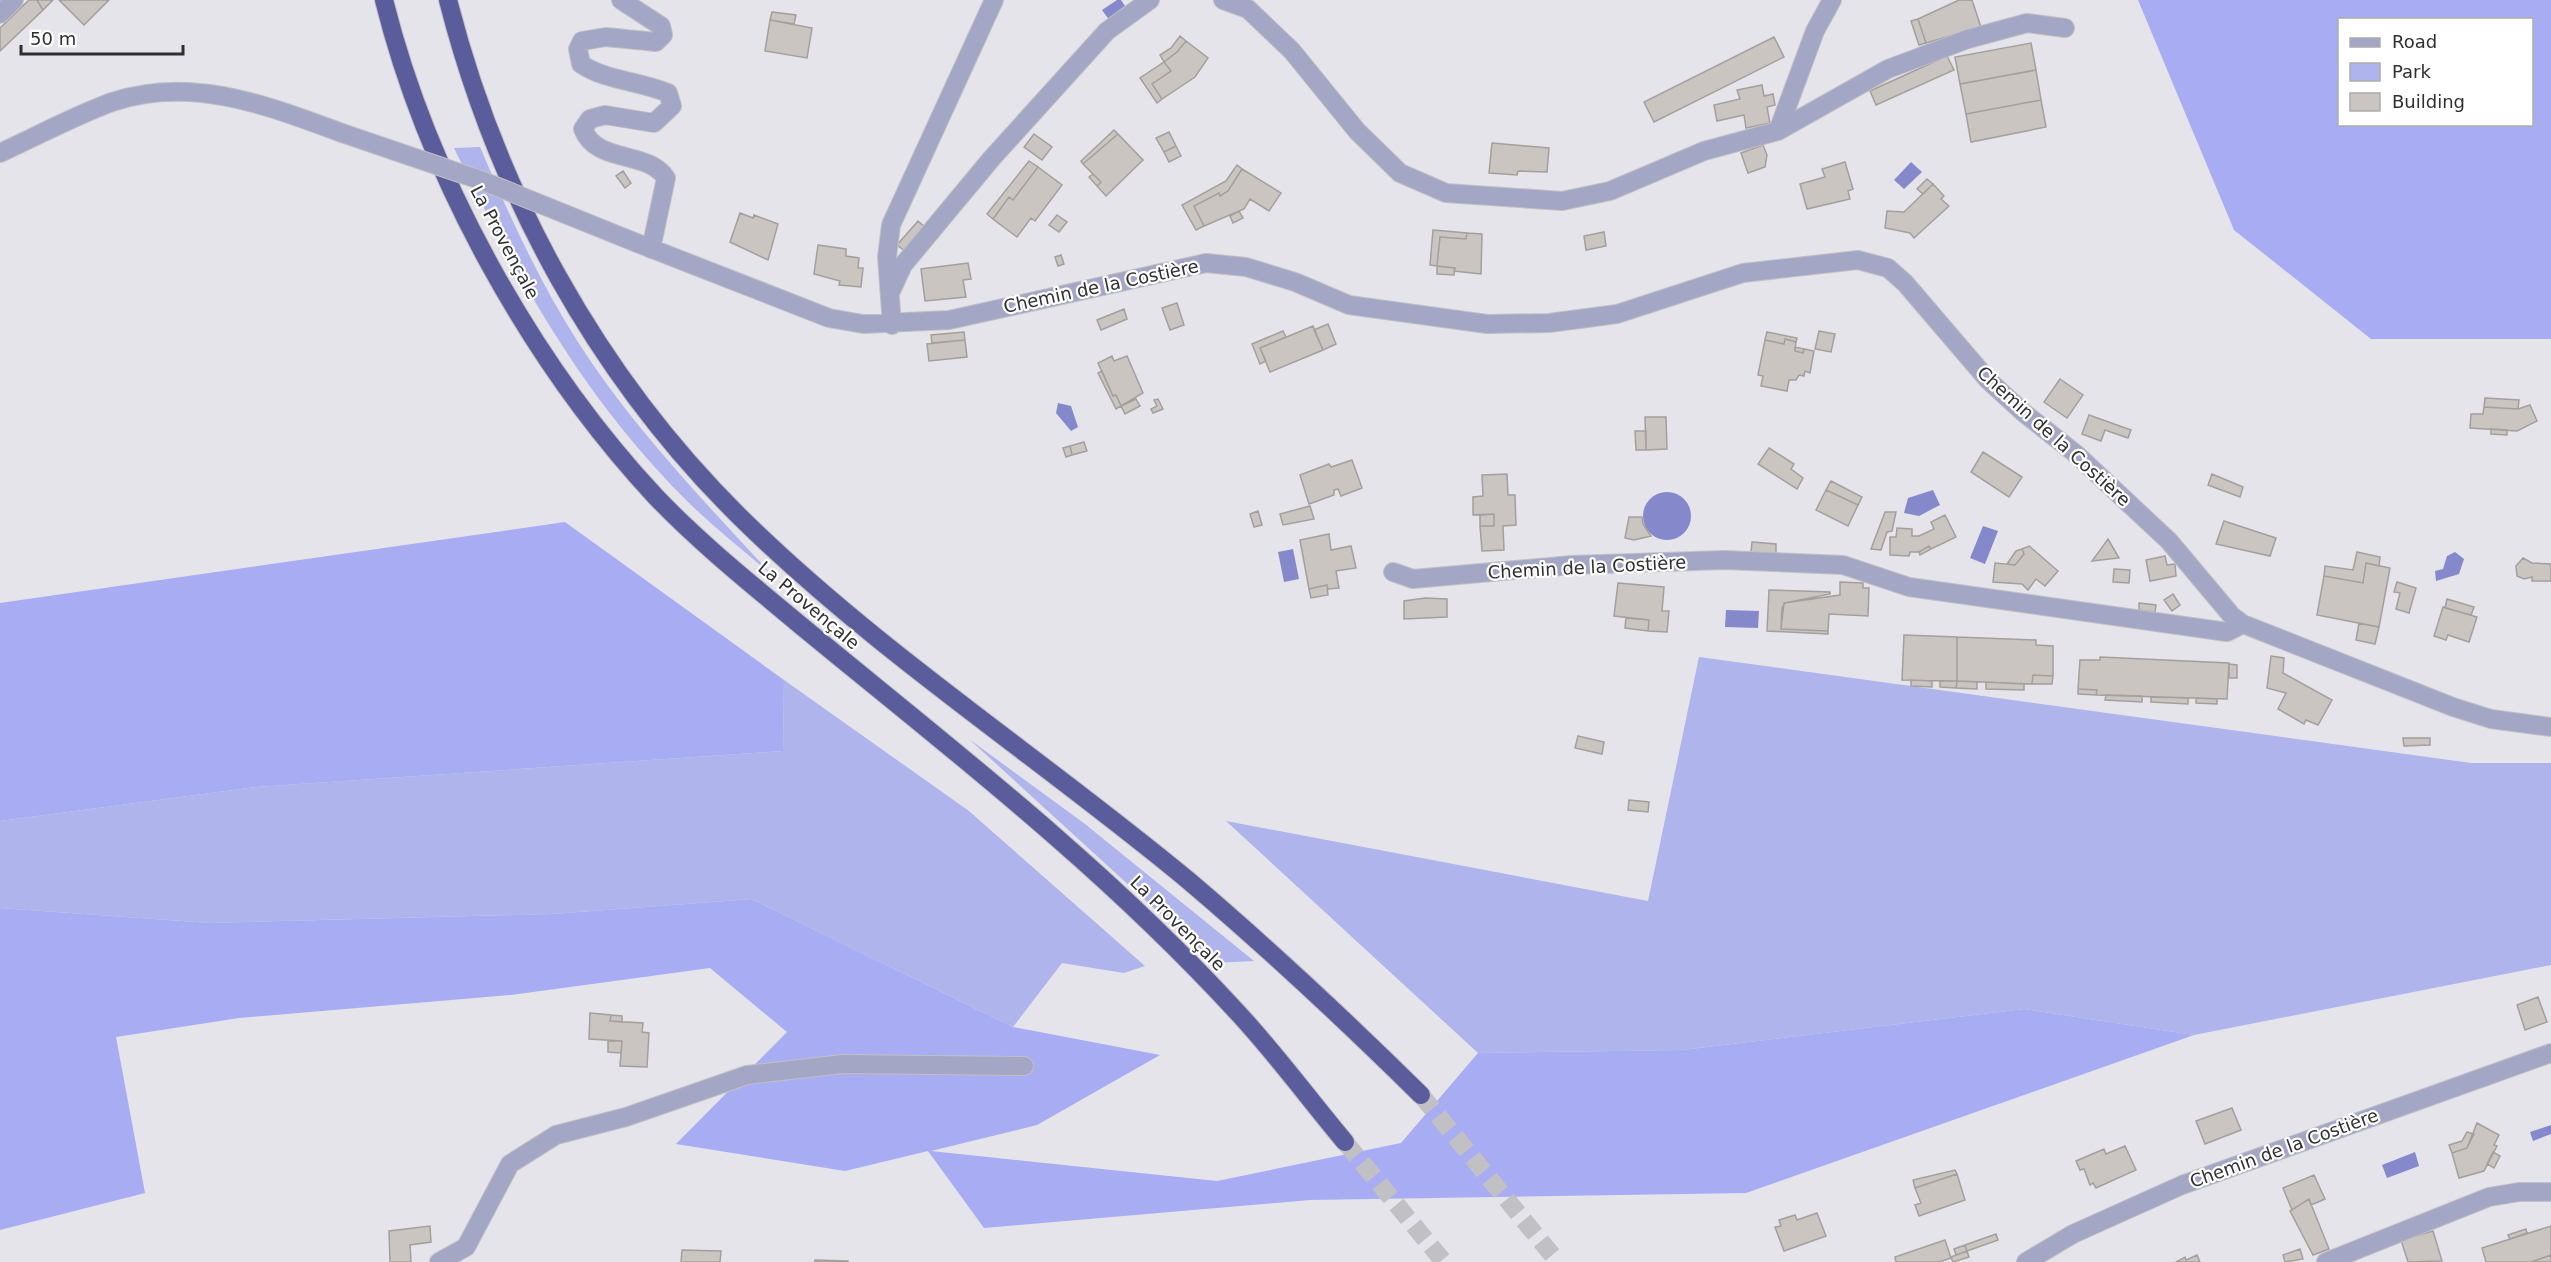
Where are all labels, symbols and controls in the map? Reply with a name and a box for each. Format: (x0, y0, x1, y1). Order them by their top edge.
scale bar (21, 18, 183, 56)
legend (2338, 18, 2533, 126)
text: 50 m (30, 28, 76, 49)
text: Road (2392, 31, 2437, 52)
text: Park (2392, 61, 2431, 82)
text: Building (2392, 91, 2465, 112)
street label: La Provençale (466, 182, 544, 302)
street label: Chemin de la Costière (1002, 255, 1200, 317)
street label: Chemin de la Costière (1973, 362, 2135, 510)
street label: Chemin de la Costière (1487, 551, 1687, 583)
street label: La Provençale (754, 557, 864, 653)
street label: La Provençale (1126, 871, 1230, 975)
street label: Chemin de la Costière (2187, 1104, 2381, 1192)

